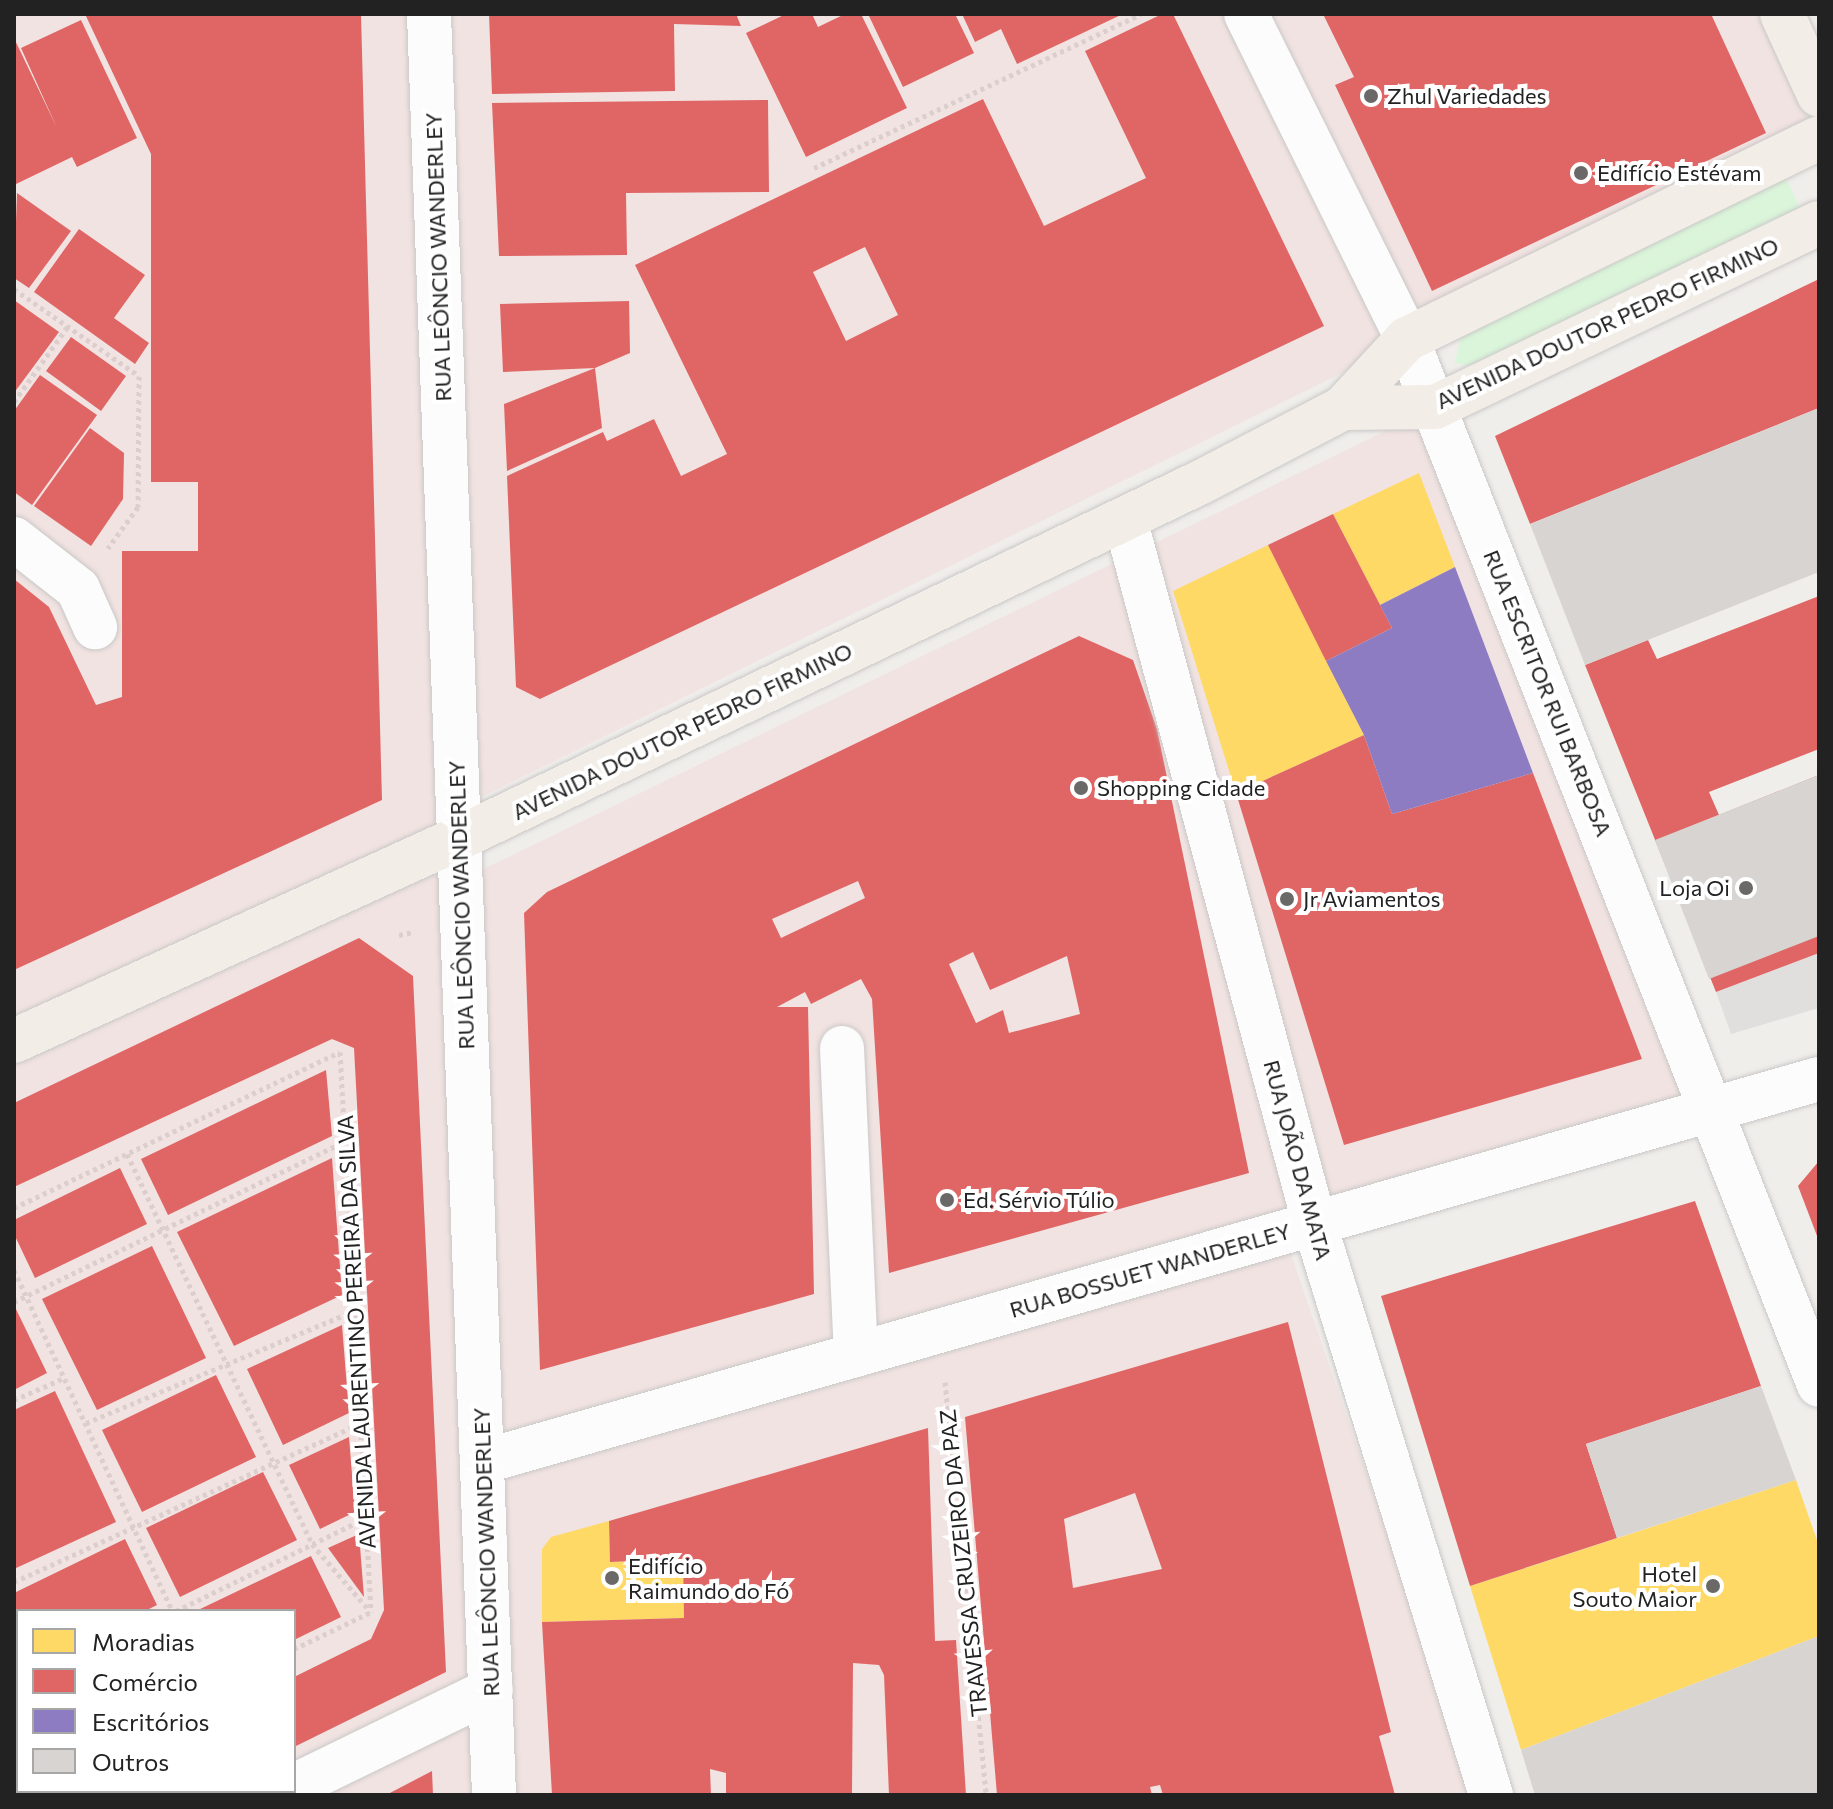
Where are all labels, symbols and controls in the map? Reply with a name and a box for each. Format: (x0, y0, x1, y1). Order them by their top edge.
place label: Zhul Variedades (1387, 83, 1546, 109)
marker: Zhul Variedades (1362, 87, 1380, 105)
street label: RUA LEÔNCIO WANDERLEY (420, 112, 456, 402)
place label: Edifício Estévam (1597, 160, 1762, 186)
marker: Edifício Estévam (1572, 164, 1590, 182)
street label: AVENIDA DOUTOR PEDRO FIRMINO (1432, 232, 1782, 414)
street label: RUA ESCRITOR RUI BARBOSA (1478, 546, 1618, 840)
street label: AVENIDA DOUTOR PEDRO FIRMINO (508, 637, 856, 825)
street label: RUA LEÔNCIO WANDERLEY (443, 760, 479, 1050)
place label: Shopping Cidade (1097, 775, 1265, 801)
marker: Shopping Cidade (1072, 779, 1090, 797)
place label: Loja Oi (1659, 875, 1730, 901)
marker: Loja Oi (1737, 879, 1755, 897)
place label: Jr Aviamentos (1303, 886, 1440, 912)
marker: Jr Aviamentos (1278, 890, 1296, 908)
street label: RUA JOÃO DA MATA (1259, 1057, 1337, 1263)
street label: AVENIDA LAURENTINO PEREIRA DA SILVA (331, 1114, 381, 1550)
place label: Ed. Sérvio Túlio (963, 1187, 1115, 1213)
marker: Ed. Sérvio Túlio (938, 1191, 956, 1209)
street label: RUA BOSSUET WANDERLEY (1006, 1217, 1294, 1323)
street label: RUA LEÔNCIO WANDERLEY (468, 1407, 504, 1697)
street label: TRAVESSA CRUZEIRO DA PAZ (934, 1408, 992, 1718)
place label: Edifício Raimundo do Fó (628, 1552, 789, 1604)
place label: Hotel Souto Maior (1573, 1560, 1697, 1612)
marker: Edifício Raimundo do Fó (603, 1569, 621, 1587)
marker: Hotel Souto Maior (1704, 1577, 1722, 1595)
legend (16, 1609, 296, 1793)
text: Moradias (92, 1627, 195, 1656)
text: Comércio (92, 1667, 198, 1696)
text: Escritórios (92, 1707, 210, 1736)
text: Outros (92, 1747, 169, 1776)

